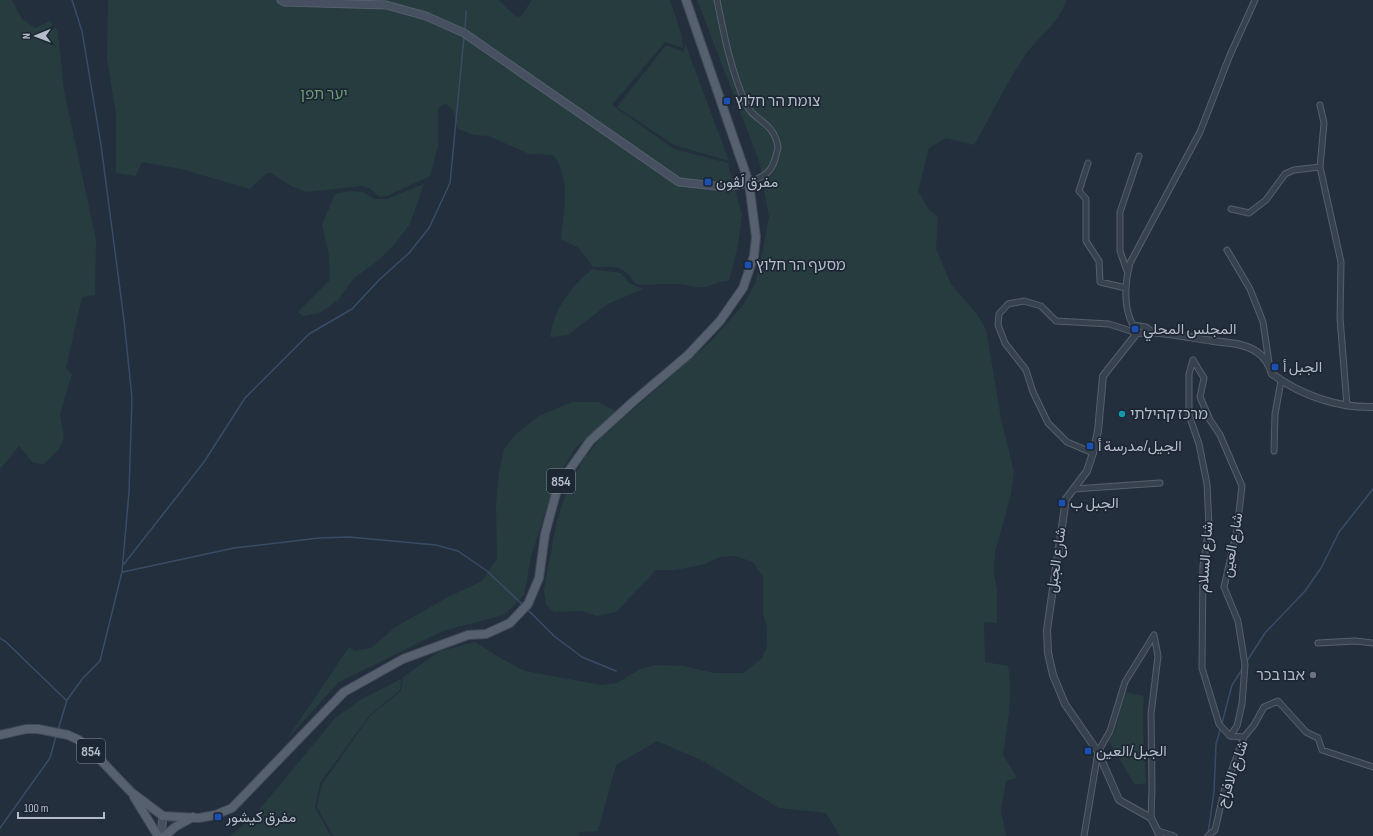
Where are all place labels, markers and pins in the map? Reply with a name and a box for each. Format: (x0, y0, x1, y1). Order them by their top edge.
place label: צומת הר חלוץ (735, 92, 820, 111)
marker: צומת הר חלוץ (722, 96, 732, 106)
place label: مفرق لَڤون (716, 173, 778, 192)
marker: مفرق لَڤون (703, 177, 713, 187)
place label: מסעף הר חלוץ (756, 256, 846, 275)
marker: מסעף הר חלוץ (743, 260, 753, 270)
place label: المجلس المحلي (1143, 320, 1236, 342)
marker: المجلس المحلي (1130, 324, 1140, 334)
place label: الجبل أ (1283, 358, 1322, 377)
marker: الجبل أ (1270, 362, 1280, 372)
place label: מרכז קהילתי (1130, 405, 1208, 424)
marker: מרכז קהילתי (1117, 409, 1127, 419)
place label: الجيل/مدرسة أ (1098, 437, 1182, 456)
marker: الجيل/مدرسة أ (1085, 441, 1095, 451)
place label: الجبل ب (1070, 494, 1119, 513)
marker: الجبل ب (1057, 498, 1067, 508)
place label: אבו בכר (1256, 666, 1305, 685)
marker: אבו בכר (1308, 670, 1318, 680)
place label: الجبل/العين (1096, 742, 1167, 761)
marker: الجبل/العين (1083, 746, 1093, 756)
place label: مفرق كيشور (225, 808, 296, 827)
marker: مفرق كيشور (213, 812, 223, 822)

